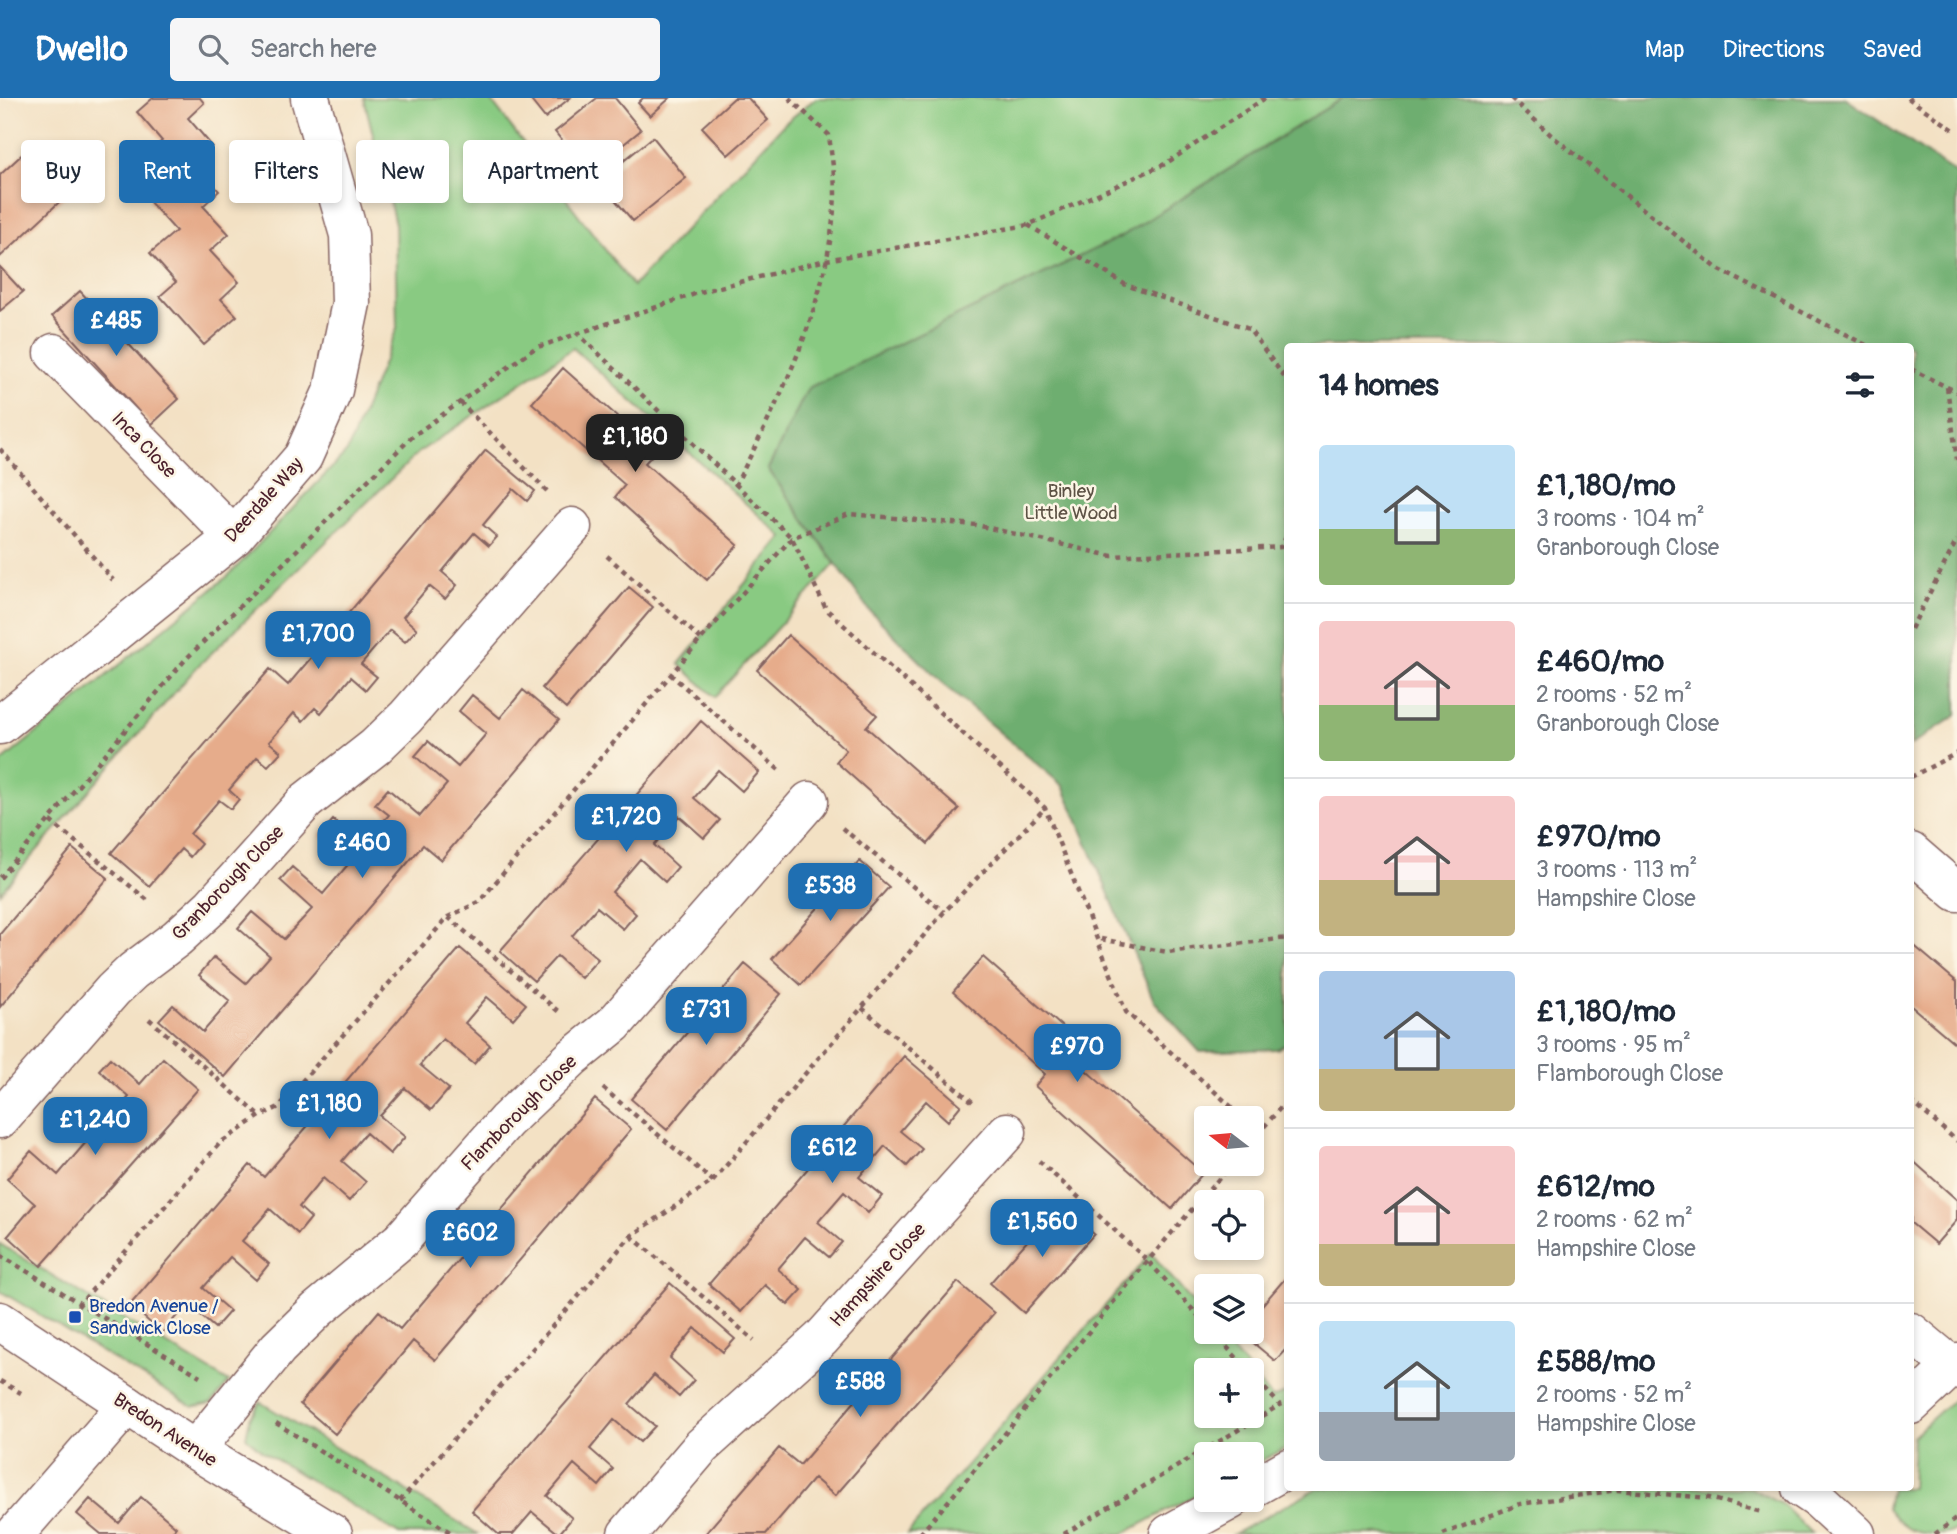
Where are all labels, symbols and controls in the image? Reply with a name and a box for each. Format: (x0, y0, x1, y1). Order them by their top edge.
search box (170, 18, 660, 81)
text: Dwello (35, 29, 128, 70)
icon: search (194, 30, 232, 68)
text: Search here (250, 33, 377, 65)
text: Map (1645, 35, 1685, 64)
text: Directions (1723, 35, 1824, 64)
text: Saved (1862, 35, 1922, 64)
chip: Buy (21, 140, 105, 203)
chip: Rent (119, 140, 215, 203)
chip: Filters (229, 140, 342, 203)
chip: New (356, 140, 449, 203)
chip: Apartment (463, 140, 623, 203)
pin: £485 (75, 299, 157, 358)
text: £485 (90, 306, 142, 335)
icon: filters (1841, 366, 1879, 404)
text: 14 homes (1319, 367, 1439, 404)
street label: Inca Close (107, 407, 182, 484)
pin: £1,180 (578, 414, 692, 474)
text: £1,180 (602, 422, 668, 451)
street label: Deerdale Way (219, 452, 309, 548)
text: £1,180/mo (1536, 467, 1676, 504)
icon: home (1375, 473, 1459, 557)
park label: Binley Little Wood (1024, 479, 1118, 525)
text: 3 rooms · 104 m² (1536, 504, 1705, 533)
text: Granborough Close (1536, 533, 1719, 562)
pin: £1,700 (261, 612, 375, 671)
text: £1,700 (281, 619, 355, 648)
text: £460/mo (1536, 643, 1664, 680)
icon: home (1375, 649, 1459, 733)
text: 2 rooms · 52 m² (1536, 680, 1692, 709)
text: Granborough Close (1536, 709, 1719, 738)
pin: £1,720 (569, 794, 683, 854)
text: £1,720 (591, 802, 661, 831)
text: £970/mo (1536, 818, 1661, 855)
street label: Granborough Close (167, 820, 290, 946)
pin: £460 (321, 820, 403, 880)
icon: home (1375, 824, 1459, 908)
text: £460 (333, 828, 391, 857)
text: 3 rooms · 113 m² (1536, 855, 1697, 884)
pin: £538 (789, 864, 871, 923)
text: £538 (804, 871, 856, 900)
text: Hampshire Close (1536, 884, 1696, 913)
pin: £731 (665, 988, 747, 1047)
text: £1,180/mo (1536, 993, 1676, 1030)
text: £731 (682, 995, 730, 1024)
icon: home (1375, 999, 1459, 1083)
pin: £970 (1036, 1024, 1118, 1084)
text: 3 rooms · 95 m² (1536, 1030, 1691, 1059)
text: £970 (1050, 1032, 1104, 1061)
street label: Flamborough Close (456, 1049, 583, 1176)
text: Flamborough Close (1536, 1059, 1723, 1088)
pin: £1,180 (272, 1082, 386, 1141)
text: £1,180 (296, 1089, 362, 1118)
pin: £1,240 (38, 1098, 152, 1157)
text: £1,240 (59, 1105, 131, 1134)
north arrow (1194, 1106, 1264, 1176)
map controls (1194, 1106, 1264, 1512)
pin: £612 (791, 1126, 873, 1185)
text: £612 (807, 1133, 857, 1162)
text: £612/mo (1536, 1168, 1655, 1205)
icon: home (1375, 1174, 1459, 1258)
button: locate (1194, 1190, 1264, 1260)
pin: £1,560 (985, 1200, 1099, 1259)
text: 2 rooms · 62 m² (1536, 1205, 1693, 1234)
text: £1,560 (1006, 1207, 1078, 1236)
pin: £602 (429, 1210, 511, 1270)
text: £602 (442, 1218, 498, 1247)
street label: Hampshire Close (825, 1218, 931, 1332)
text: Hampshire Close (1536, 1234, 1696, 1263)
button: layers (1194, 1274, 1264, 1344)
place label: Bredon Avenue / Sandwick Close (89, 1294, 219, 1340)
marker: Bredon Avenue / Sandwick Close (67, 1309, 83, 1325)
text: £588/mo (1536, 1343, 1655, 1380)
icon: home (1375, 1349, 1459, 1433)
button: + (1194, 1358, 1264, 1428)
pin: £588 (819, 1360, 901, 1419)
text: £588 (835, 1367, 885, 1396)
text: 2 rooms · 52 m² (1536, 1380, 1692, 1409)
street label: Bredon Avenue (109, 1388, 222, 1473)
text: Hampshire Close (1536, 1409, 1696, 1438)
button: − (1194, 1442, 1264, 1512)

